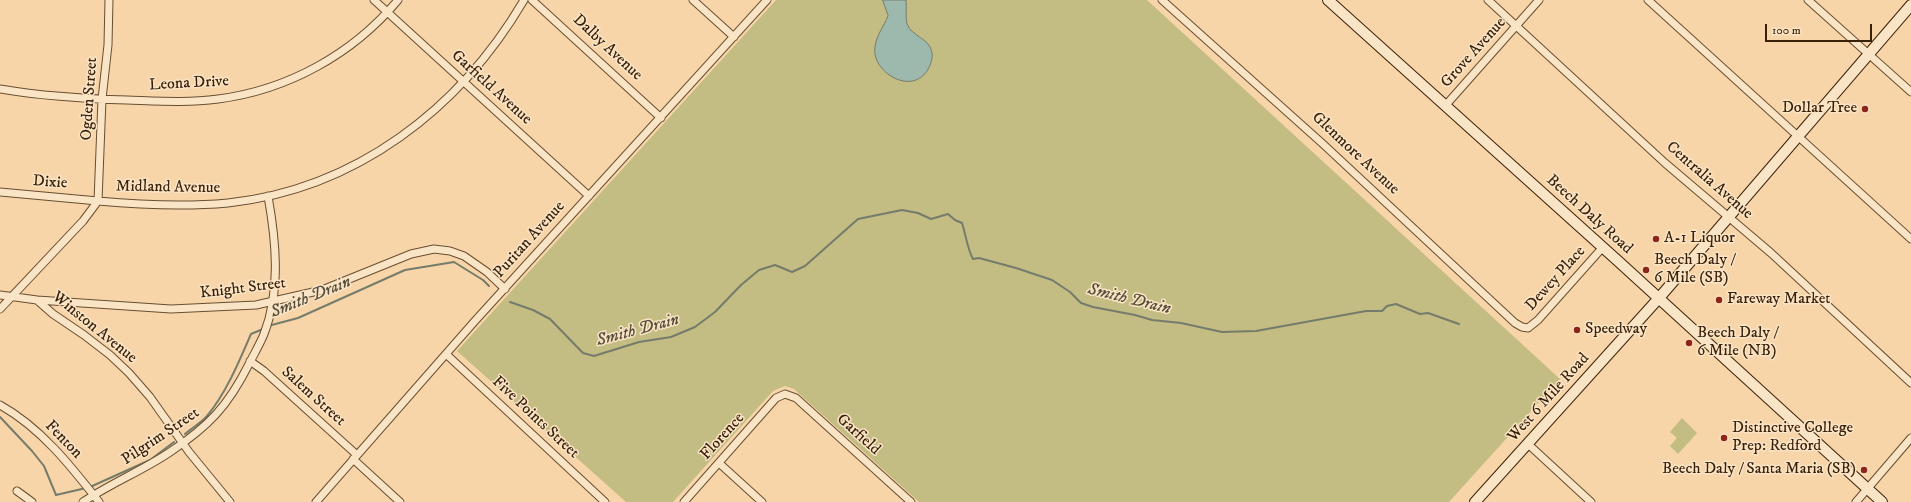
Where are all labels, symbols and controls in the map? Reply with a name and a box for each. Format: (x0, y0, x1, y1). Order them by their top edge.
street label: Dalby Avenue (568, 11, 646, 85)
street label: Grove Avenue (1437, 14, 1511, 92)
scale bar (1767, 16, 1874, 42)
text: 100 m (1772, 23, 1801, 38)
street label: Garfield Avenue (447, 47, 535, 129)
street label: Ogden Street (78, 57, 102, 141)
street label: Leona Drive (148, 72, 230, 96)
place label: Dollar Tree (1782, 99, 1857, 119)
marker: Dollar Tree (1860, 104, 1870, 114)
street label: Glenmore Avenue (1307, 109, 1403, 199)
street label: Centralia Avenue (1662, 138, 1756, 224)
street label: Beech Daly Road (1542, 171, 1636, 259)
street label: Dixie (32, 172, 68, 194)
street label: Midland Avenue (116, 177, 220, 199)
street label: Puritan Avenue (490, 198, 570, 282)
place label: A-1 Liquor (1664, 229, 1735, 249)
marker: A-1 Liquor (1651, 234, 1661, 244)
street label: Dewey Place (1522, 243, 1590, 315)
place label: Beech Daly / 6 Mile (SB) (1654, 251, 1735, 289)
marker: Beech Daly / 6 Mile (SB) (1641, 265, 1651, 275)
water label: Smith Drain (268, 273, 354, 323)
street label: Knight Street (199, 274, 287, 304)
water label: Smith Drain (1085, 280, 1173, 320)
street label: Winston Avenue (48, 288, 140, 368)
place label: Fareway Market (1727, 290, 1830, 310)
marker: Fareway Market (1714, 295, 1724, 305)
water label: Smith Drain (594, 310, 682, 352)
place label: Speedway (1585, 320, 1647, 340)
place label: Beech Daly / 6 Mile (NB) (1697, 324, 1778, 362)
marker: Speedway (1572, 325, 1582, 335)
marker: Beech Daly / 6 Mile (NB) (1684, 338, 1694, 348)
street label: West 6 Mile Road (1504, 350, 1594, 446)
street label: Salem Street (277, 363, 349, 431)
street label: Five Points Street (488, 373, 582, 463)
street label: Pilgrim Street (119, 404, 203, 470)
street label: Florence (697, 410, 749, 464)
street label: Garfield (832, 410, 884, 460)
street label: Fenton (40, 417, 86, 463)
place label: Distinctive College Prep: Redford (1732, 419, 1853, 457)
marker: Distinctive College Prep: Redford (1719, 433, 1729, 443)
place label: Beech Daly / Santa Maria (SB) (1662, 460, 1856, 480)
marker: Beech Daly / Santa Maria (SB) (1859, 465, 1869, 475)

